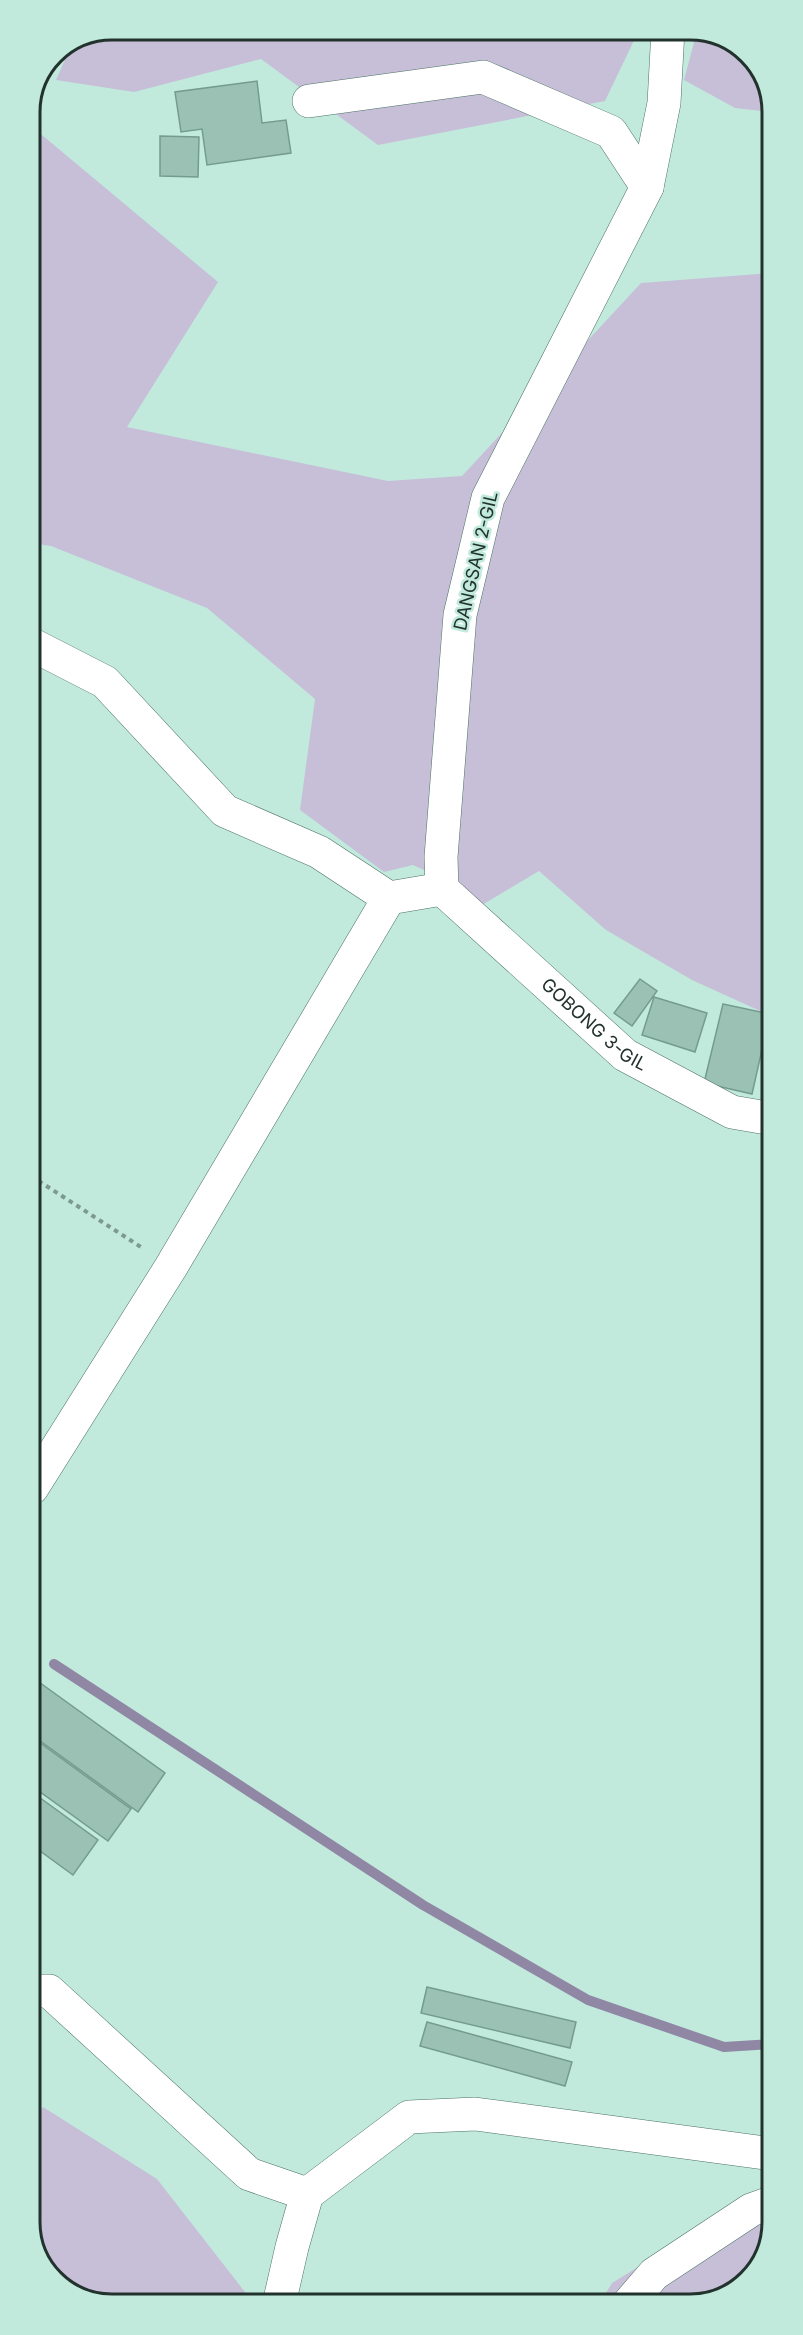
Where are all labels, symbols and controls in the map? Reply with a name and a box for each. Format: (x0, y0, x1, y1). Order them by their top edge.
street label: DANGSAN 2-GIL (449, 489, 502, 632)
street label: GOBONG 3-GIL (537, 973, 651, 1075)

